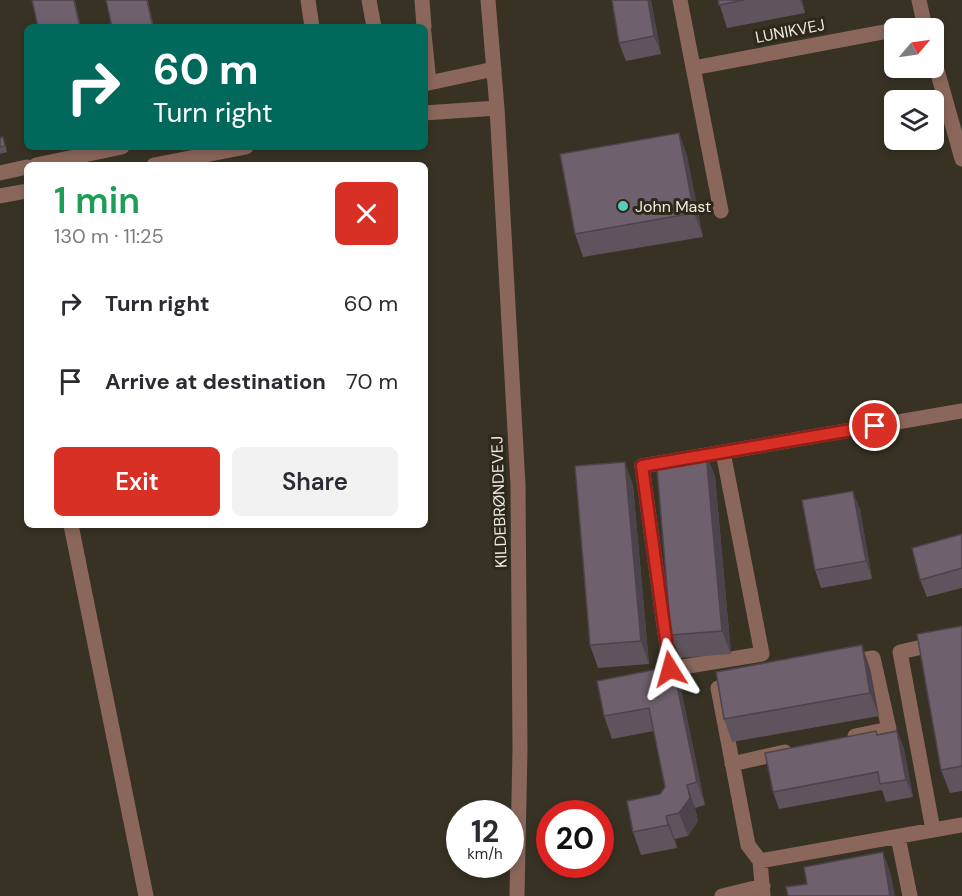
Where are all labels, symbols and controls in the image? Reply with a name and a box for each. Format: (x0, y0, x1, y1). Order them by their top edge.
street label: LUNIKVEJ (753, 14, 827, 48)
north arrow (884, 18, 944, 78)
map controls (884, 18, 944, 150)
text: 60 m (153, 42, 259, 97)
icon: right (54, 48, 132, 126)
button: layers (884, 90, 944, 150)
text: Turn right (153, 95, 273, 130)
text: 1 min (54, 177, 140, 224)
button: close (335, 182, 398, 245)
place label: John Mast (635, 196, 711, 217)
marker: John Mast (616, 199, 630, 213)
text: 130 m · 11:25 (54, 223, 164, 249)
icon: right (54, 287, 87, 320)
text: Turn right (105, 289, 210, 318)
text: 60 m (344, 289, 398, 318)
icon: arrive (54, 365, 87, 398)
text: Arrive at destination (105, 367, 326, 396)
text: 70 m (346, 367, 398, 396)
pin (849, 400, 900, 451)
icon: arrive (858, 409, 891, 442)
street label: KILDEBRØNDEVEJ (486, 436, 512, 568)
button: Exit (54, 447, 220, 516)
button: Share (232, 447, 398, 516)
position arrow (638, 637, 702, 701)
speed limit sign: 20 (536, 800, 614, 878)
text: 12 (471, 812, 499, 851)
text: km/h (467, 844, 503, 864)

